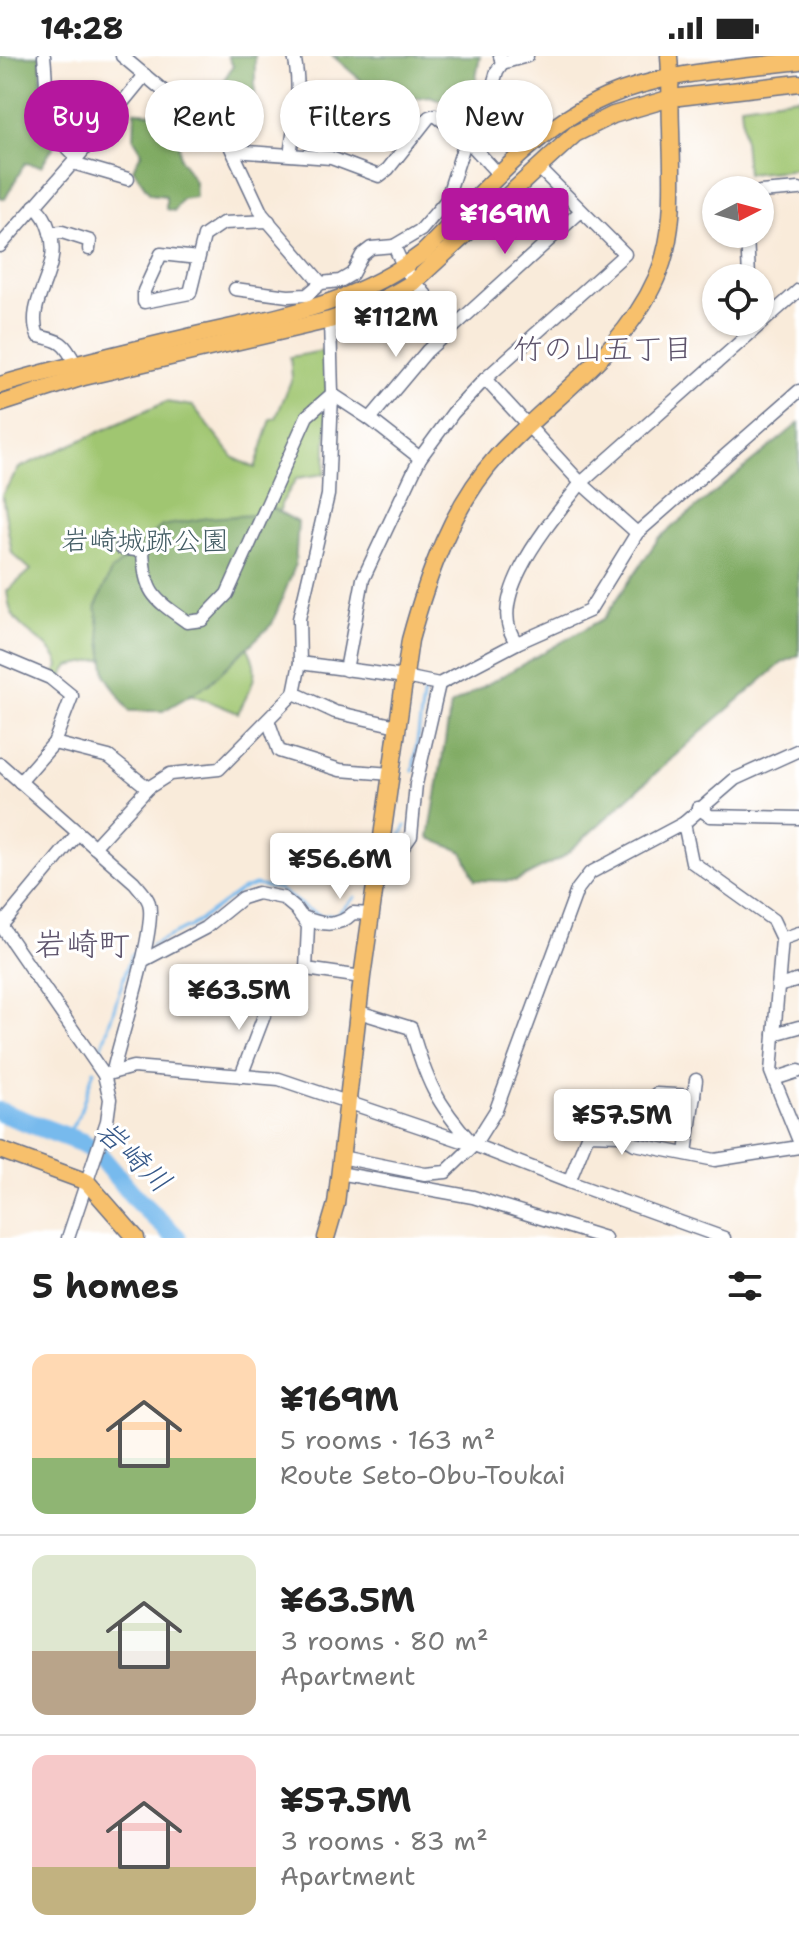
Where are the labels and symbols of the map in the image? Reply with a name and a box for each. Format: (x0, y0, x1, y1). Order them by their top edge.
north arrow (702, 176, 774, 248)
pin: ¥169M (449, 188, 561, 256)
pin: ¥112M (340, 291, 452, 359)
district label: 竹の山五丁目 (513, 328, 693, 369)
park label: 岩崎城跡公園 (61, 521, 229, 559)
pin: ¥56.6M (275, 833, 405, 901)
district label: 岩崎町 (34, 922, 130, 965)
pin: ¥63.5M (174, 964, 304, 1032)
pin: ¥57.5M (557, 1089, 687, 1157)
water label: 岩崎川 (87, 1110, 181, 1202)

